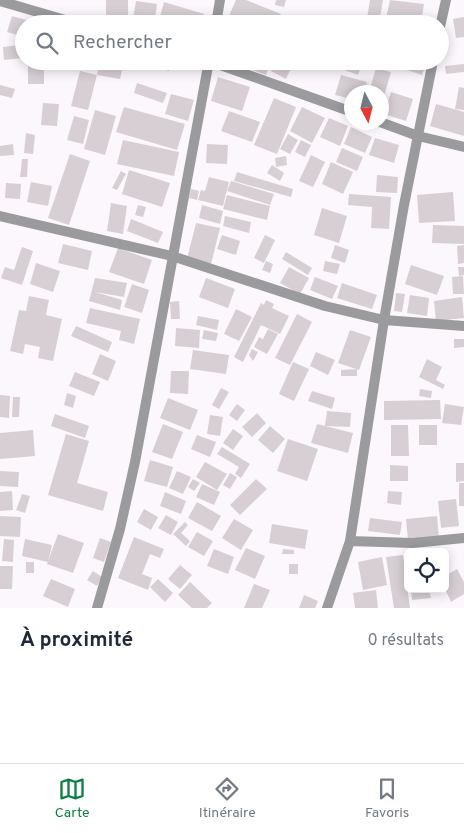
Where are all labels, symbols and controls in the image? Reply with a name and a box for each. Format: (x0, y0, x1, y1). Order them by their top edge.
search box (15, 15, 449, 70)
icon: search (33, 29, 61, 57)
text: Rechercher (73, 31, 172, 55)
north arrow (344, 85, 389, 130)
map controls (404, 548, 449, 593)
button: locate (404, 548, 449, 593)
text: À proximité (20, 627, 133, 654)
text: 0 résultats (368, 631, 444, 651)
tab: Carte (55, 775, 90, 822)
tab: Itinéraire (199, 775, 256, 822)
tab: Favoris (365, 775, 409, 822)

